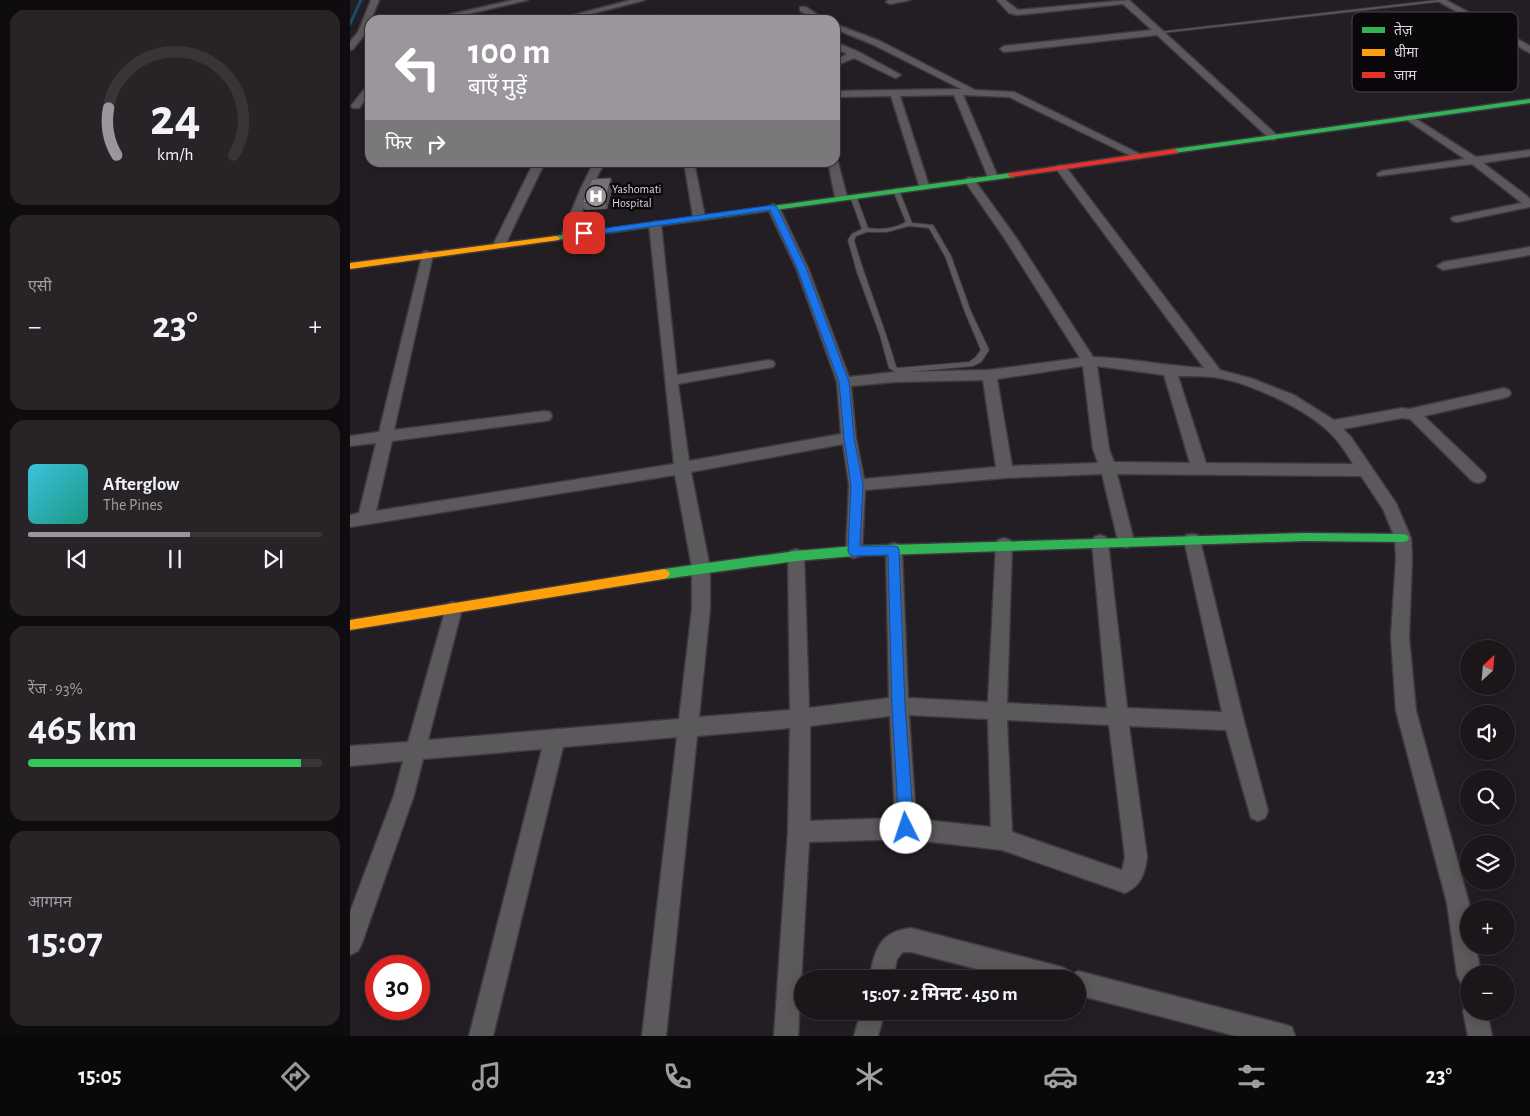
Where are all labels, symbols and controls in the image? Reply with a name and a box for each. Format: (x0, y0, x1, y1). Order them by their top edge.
legend (1352, 12, 1518, 92)
text: तेज़ (1394, 21, 1413, 38)
icon: left (385, 35, 450, 100)
text: 100 m (468, 35, 551, 70)
text: धीमा (1394, 44, 1419, 60)
text: जाम (1394, 69, 1417, 83)
text: बाएँ मुड़ें (468, 76, 527, 98)
text: 24 (150, 92, 200, 144)
icon: right (422, 130, 450, 158)
text: फिर (385, 134, 412, 153)
text: km/h (157, 146, 193, 164)
place label: Yashomati Hospital (612, 183, 661, 209)
hospital icon: Yashomati Hospital (584, 184, 608, 208)
pin (563, 212, 605, 254)
icon: arrive (570, 219, 598, 247)
text: एसी (28, 278, 52, 294)
text: 23° (152, 307, 198, 345)
text: − (28, 313, 41, 341)
text: + (309, 313, 322, 341)
text: Afterglow (103, 475, 179, 494)
text: The Pines (103, 497, 163, 513)
icon: previous (63, 545, 91, 573)
icon: pause (161, 545, 189, 573)
icon: next (259, 545, 287, 573)
north arrow (1460, 640, 1515, 695)
map controls (1460, 640, 1515, 1020)
text: रेंज · 93% (28, 681, 83, 697)
button: sound (1460, 705, 1515, 760)
text: 465 km (28, 710, 137, 748)
button: search (1460, 770, 1515, 825)
position arrow (879, 801, 931, 853)
button: layers (1460, 835, 1515, 890)
text: आगमन (28, 894, 72, 910)
button: + (1460, 900, 1515, 955)
text: 15:07 (28, 923, 103, 961)
speed limit sign: 30 (365, 955, 430, 1020)
button: − (1460, 965, 1515, 1020)
text: 15:07 · 2 मिनट · 450 m (862, 985, 1018, 1004)
icon: directions (278, 1059, 313, 1094)
icon: music (469, 1059, 504, 1094)
icon: phone (660, 1059, 695, 1094)
icon: climate (852, 1059, 887, 1094)
icon: car (1043, 1059, 1078, 1094)
icon: filters (1234, 1059, 1269, 1094)
text: 15:05 (78, 1065, 122, 1087)
text: 23° (1426, 1065, 1452, 1087)

